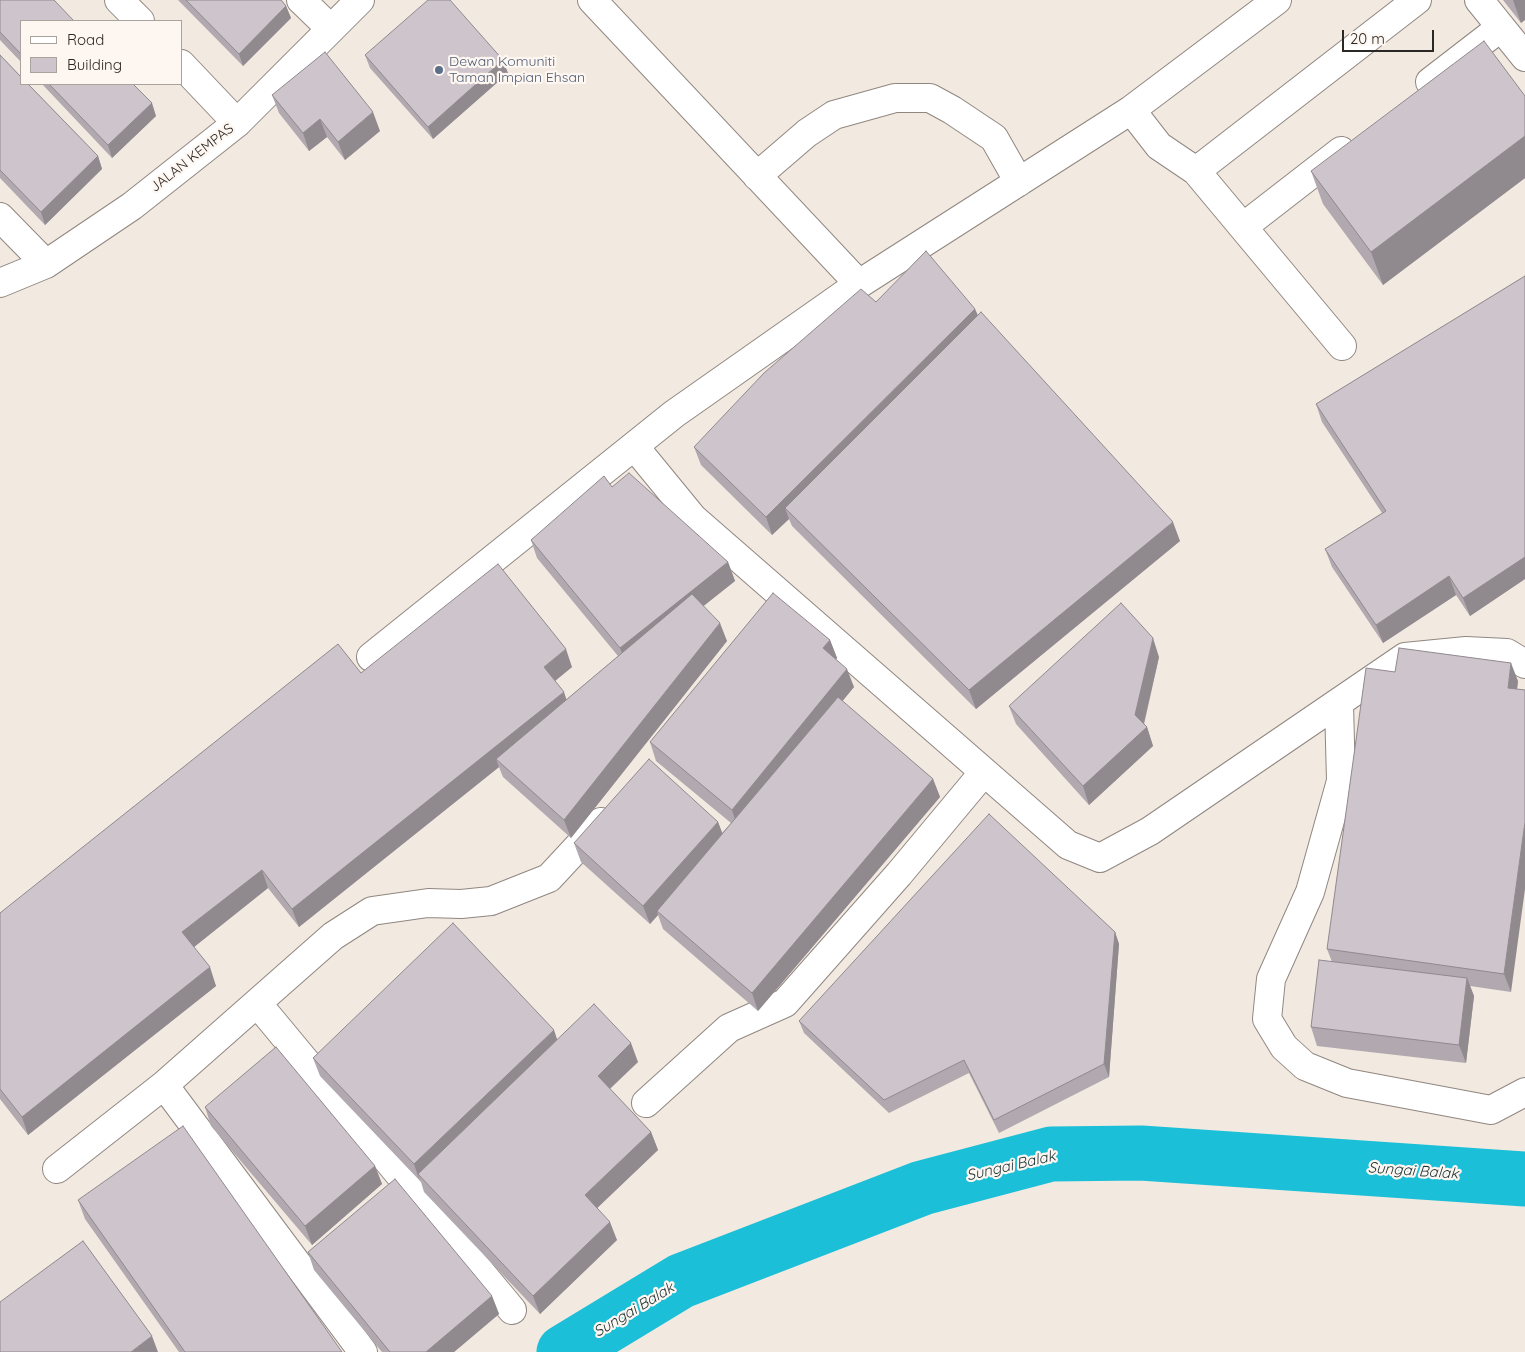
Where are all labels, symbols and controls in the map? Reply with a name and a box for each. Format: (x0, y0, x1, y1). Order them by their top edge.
legend (20, 20, 182, 85)
scale bar (1345, 20, 1438, 52)
text: 20 m (1350, 29, 1385, 48)
text: Road (67, 30, 104, 49)
place label: Dewan Komuniti Taman Impian Ehsan (449, 54, 585, 86)
text: Building (67, 55, 122, 74)
marker: Dewan Komuniti Taman Impian Ehsan (433, 64, 445, 76)
street label: JALAN KEMPAS (147, 120, 237, 196)
water label: Sungai Balak (965, 1147, 1057, 1185)
water label: Sungai Balak (1367, 1159, 1459, 1183)
water label: Sungai Balak (590, 1279, 678, 1341)

